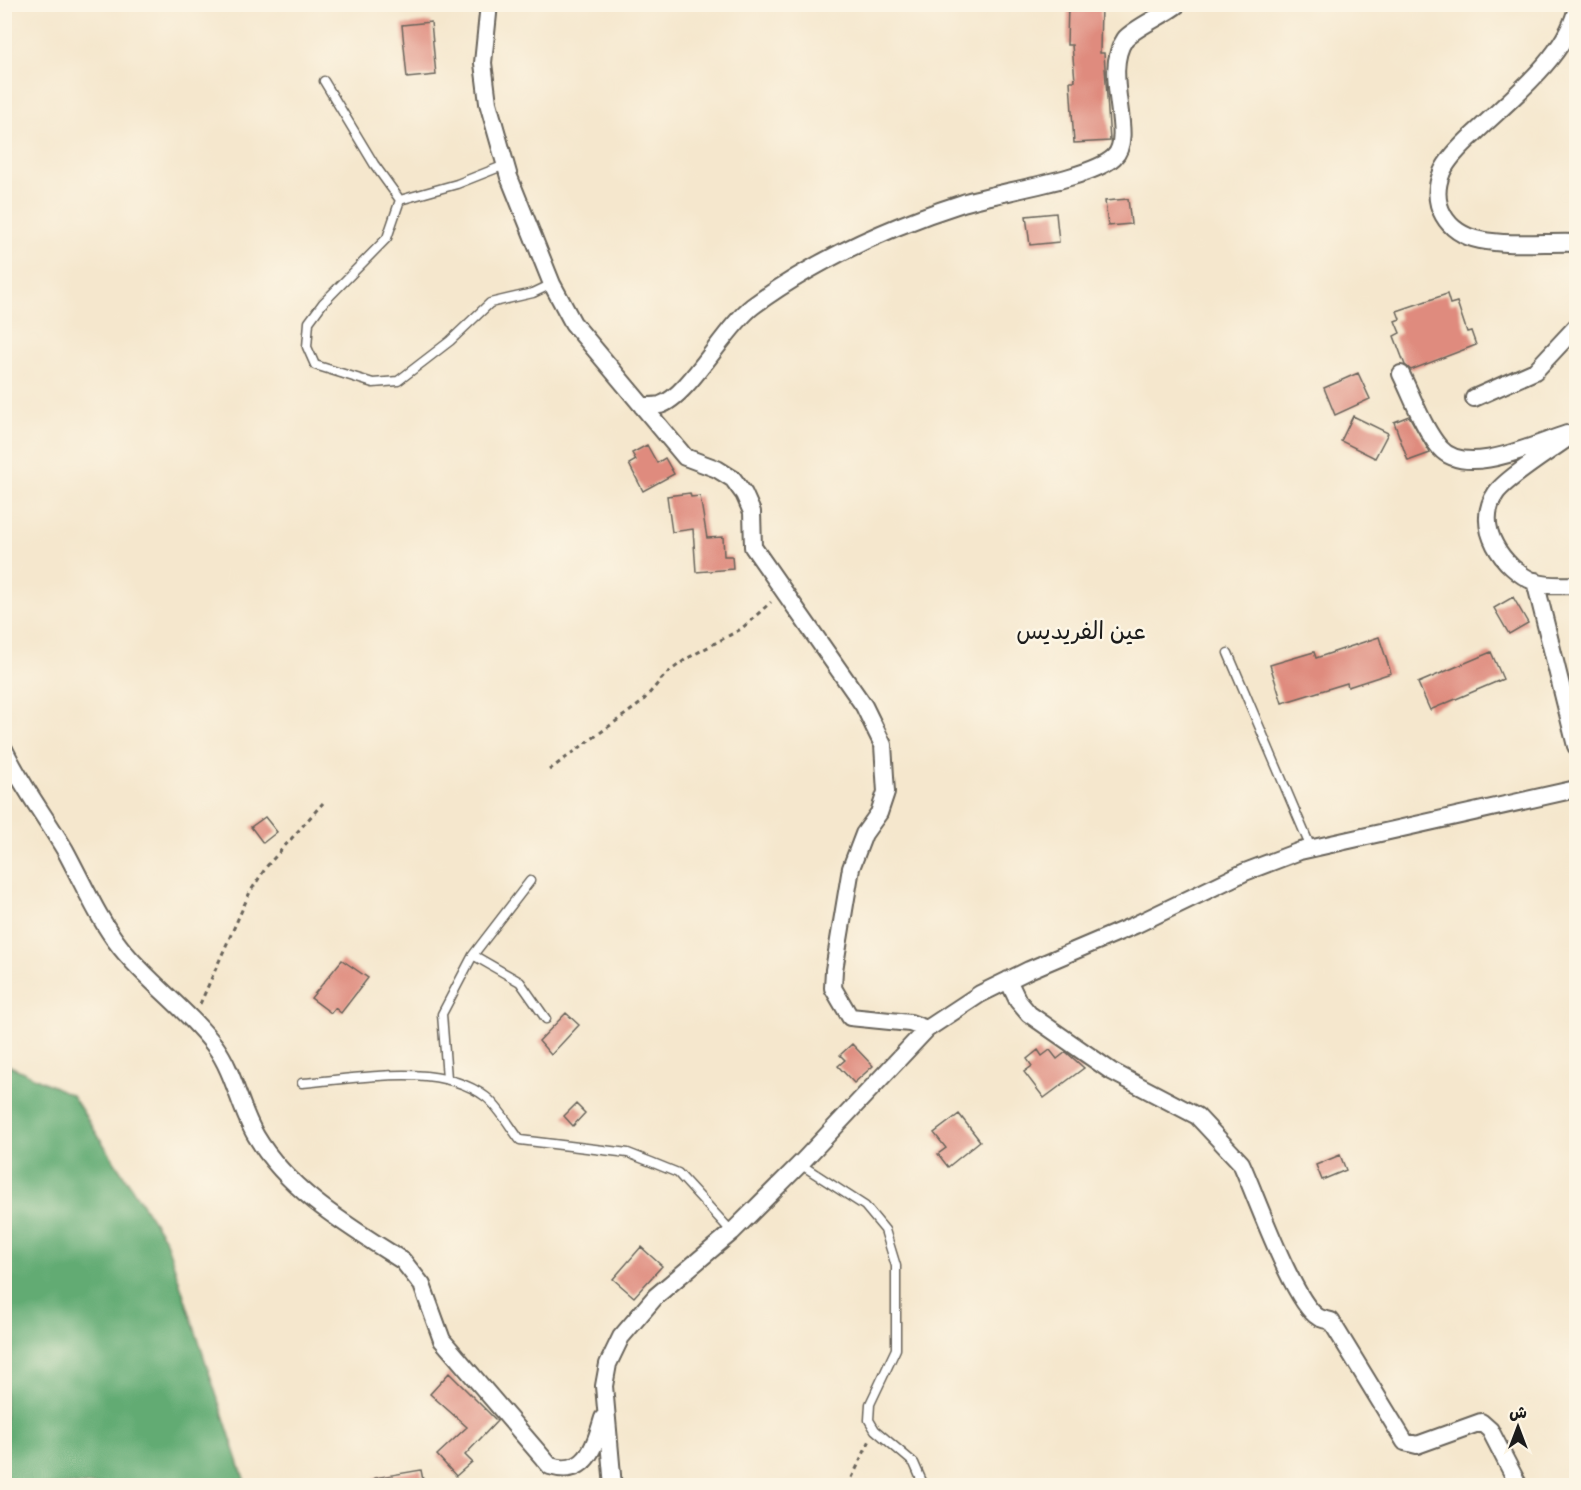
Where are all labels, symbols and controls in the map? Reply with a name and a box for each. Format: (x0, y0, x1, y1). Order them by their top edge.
district label: عين الفريديس (1016, 617, 1146, 651)
north arrow (1488, 1397, 1548, 1457)
text: ش (1509, 1403, 1527, 1426)

